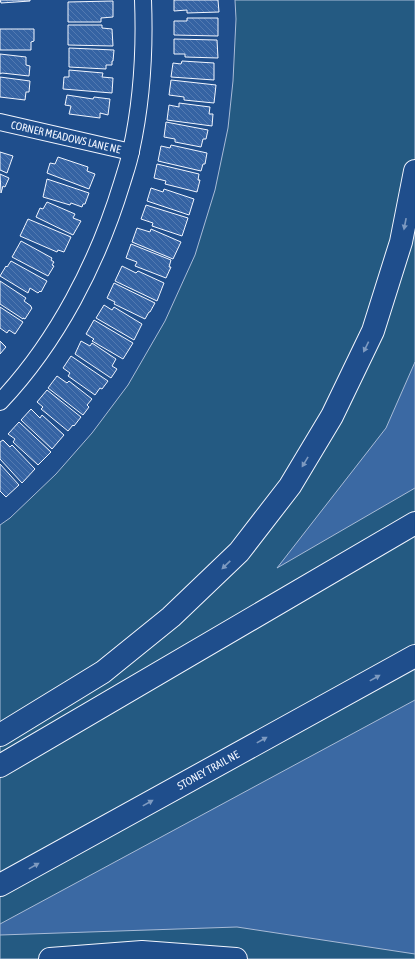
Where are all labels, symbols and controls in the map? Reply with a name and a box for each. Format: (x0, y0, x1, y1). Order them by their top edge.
street label: CORNER MEADOWS LANE NE (10, 119, 122, 156)
one-way arrow (402, 217, 408, 230)
one-way arrow (363, 341, 369, 353)
one-way arrow (301, 456, 308, 468)
one-way arrow (221, 560, 231, 570)
one-way arrow (369, 674, 381, 681)
one-way arrow (256, 737, 267, 744)
street label: STONEY TRAIL NE (175, 748, 241, 792)
one-way arrow (142, 800, 154, 807)
one-way arrow (28, 863, 40, 870)

